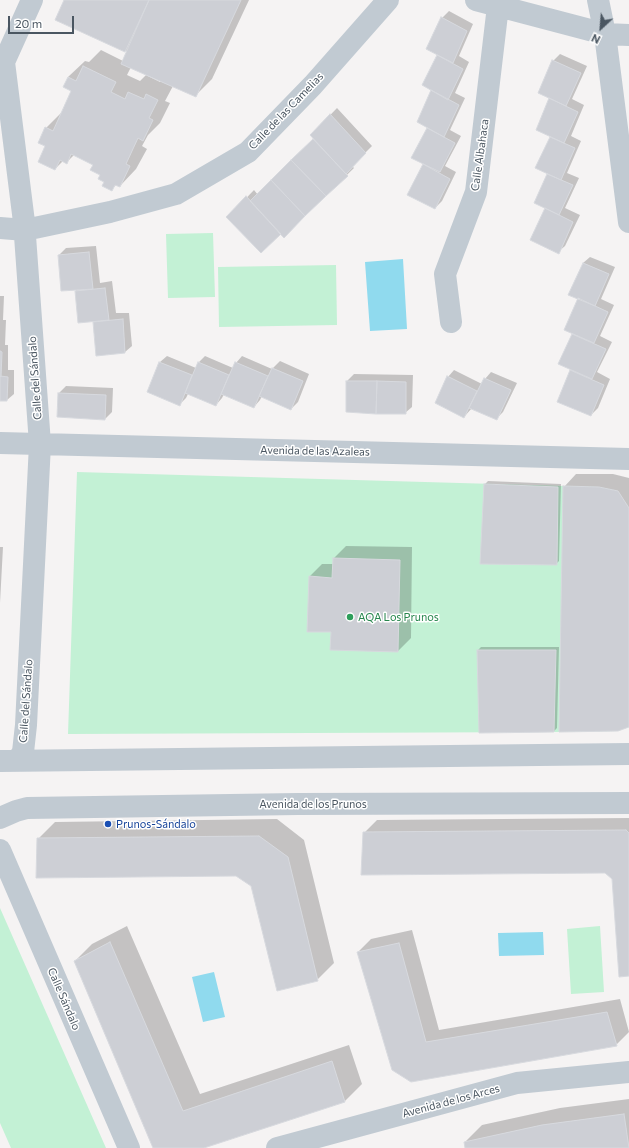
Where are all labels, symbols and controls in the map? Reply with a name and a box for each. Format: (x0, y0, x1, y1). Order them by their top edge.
scale bar (10, 8, 76, 34)
north arrow (581, 8, 621, 48)
text: 20 m (15, 16, 42, 30)
text: N (589, 32, 602, 47)
street label: Calle de las Camelias (246, 70, 326, 152)
street label: Calle Albahaca (468, 118, 492, 192)
street label: Calle del Sándalo (25, 336, 45, 420)
street label: Avenida de las Azaleas (260, 443, 370, 459)
place label: AQA Los Prunos (358, 610, 439, 624)
marker: AQA Los Prunos (345, 612, 355, 622)
street label: Calle del Sándalo (16, 659, 36, 743)
street label: Avenida de los Prunos (259, 797, 367, 811)
place label: Prunos-Sándalo (116, 817, 196, 831)
marker: Prunos-Sándalo (103, 819, 113, 829)
street label: Calle Sándalo (45, 966, 83, 1032)
street label: Avenida de los Arces (401, 1082, 501, 1120)

